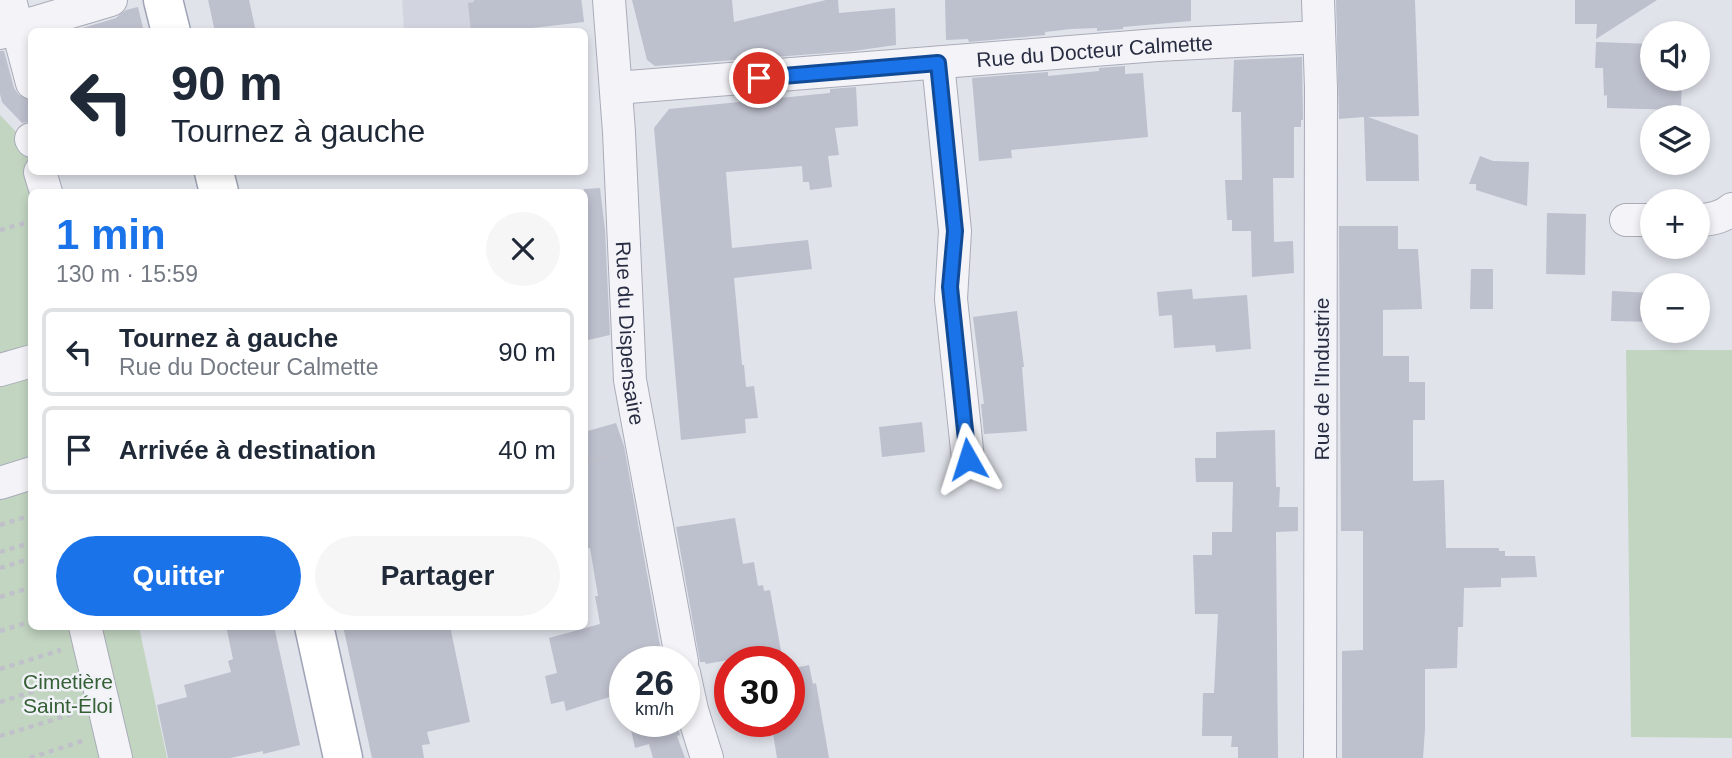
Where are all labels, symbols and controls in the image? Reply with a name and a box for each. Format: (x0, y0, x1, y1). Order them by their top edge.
map controls (1640, 21, 1710, 343)
button: sound (1640, 21, 1710, 91)
street label: Rue du Docteur Calmette (975, 31, 1213, 71)
pin (729, 48, 789, 108)
icon: left (56, 56, 147, 147)
text: 90 m (171, 56, 283, 110)
icon: arrive (740, 59, 778, 97)
button: layers (1640, 105, 1710, 175)
text: Tournez à gauche (171, 113, 425, 149)
button: + (1640, 189, 1710, 259)
text: 1 min (56, 211, 166, 258)
button: close (486, 212, 560, 286)
street label: Rue du Dispensaire (612, 241, 650, 427)
text: 130 m · 15:59 (56, 261, 198, 287)
button: − (1640, 273, 1710, 343)
street label: Rue de l'Industrie (1310, 298, 1333, 460)
text: Tournez à gauche (119, 323, 338, 353)
icon: left (60, 333, 98, 371)
text: 90 m (498, 337, 556, 367)
text: Rue du Docteur Calmette (119, 354, 379, 380)
position arrow (931, 422, 1005, 496)
icon: arrive (60, 431, 98, 469)
text: Arrivée à destination (119, 435, 376, 465)
text: 40 m (498, 435, 556, 465)
button: Quitter (56, 536, 301, 616)
button: Partager (315, 536, 560, 616)
speed limit sign: 30 (714, 646, 805, 737)
text: 26 (635, 663, 674, 702)
park label: Cimetière Saint-Éloi (23, 670, 113, 717)
text: km/h (635, 699, 674, 719)

